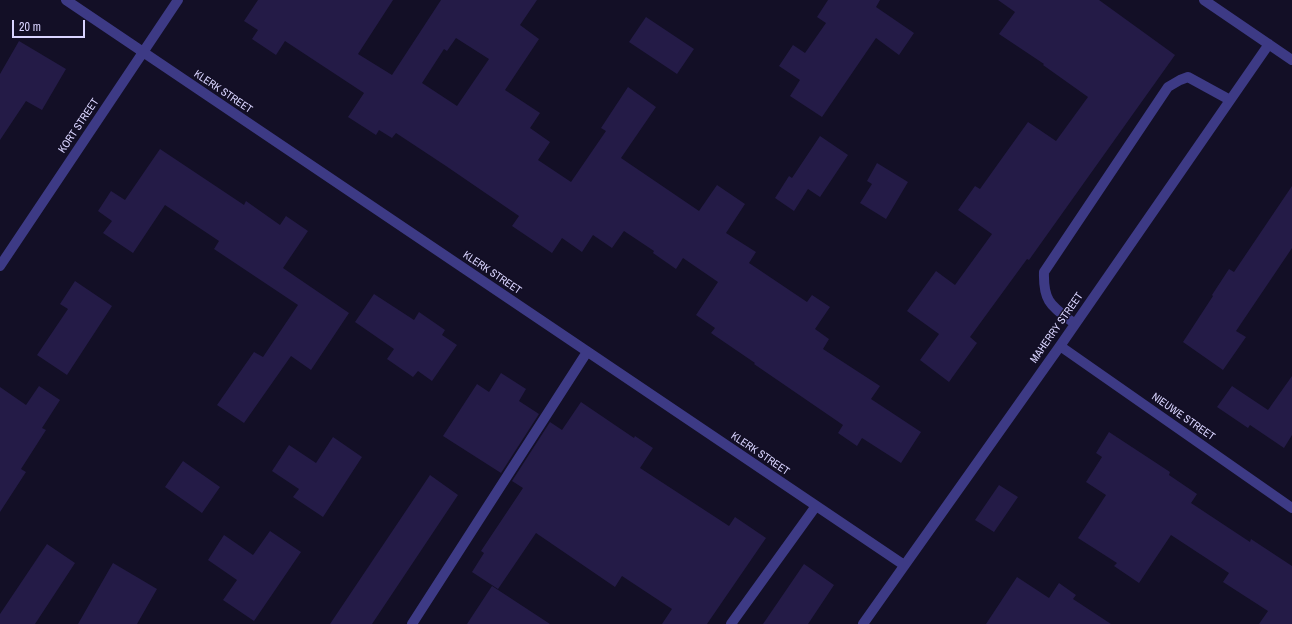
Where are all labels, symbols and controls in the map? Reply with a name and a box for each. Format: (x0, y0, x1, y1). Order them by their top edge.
scale bar (14, 12, 87, 38)
text: 20 m (19, 19, 41, 35)
street label: KLERK STREET (191, 68, 255, 116)
street label: KORT STREET (56, 96, 102, 156)
street label: KLERK STREET (460, 249, 524, 297)
street label: MAHERRY STREET (1028, 290, 1086, 366)
street label: NIEUWE STREET (1149, 390, 1217, 444)
street label: KLERK STREET (728, 430, 792, 478)

